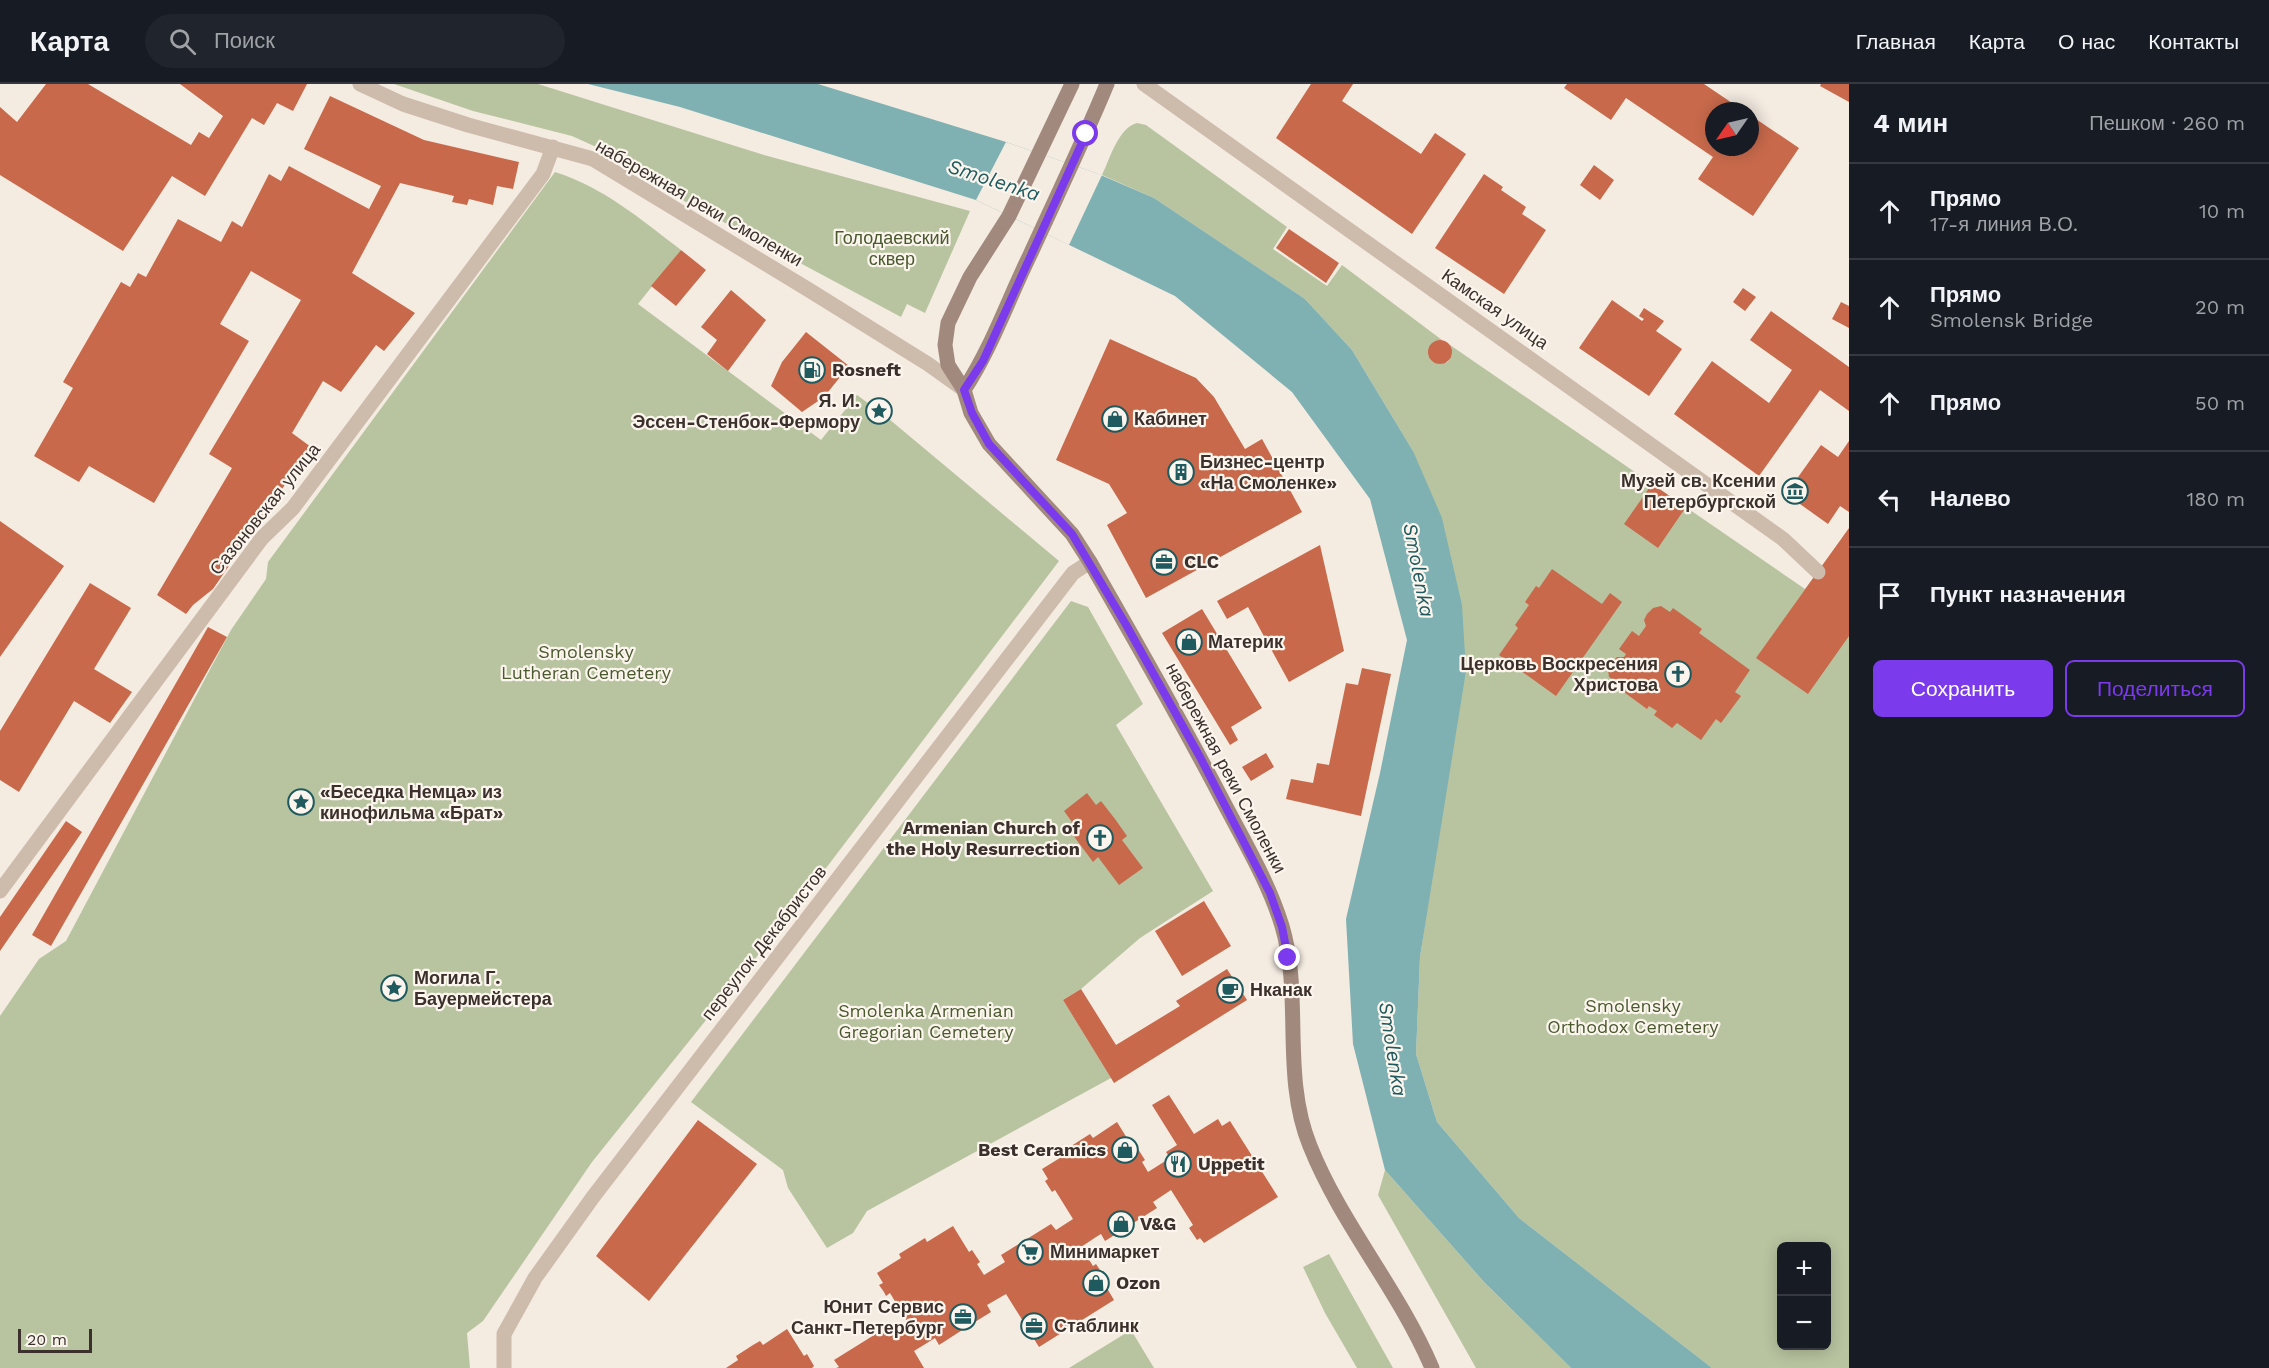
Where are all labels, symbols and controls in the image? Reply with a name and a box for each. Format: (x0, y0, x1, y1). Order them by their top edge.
search box (145, 14, 565, 68)
text: Карта (30, 25, 109, 58)
icon: search (166, 25, 199, 58)
text: Поиск (214, 28, 275, 53)
text: Главная (1856, 29, 1936, 54)
text: Карта (1969, 29, 2025, 54)
text: О нас (2058, 29, 2115, 54)
text: Контакты (2148, 29, 2239, 54)
north arrow (1705, 102, 1759, 156)
text: 4 мин (1873, 108, 1948, 138)
text: Пешком · 260 m (2089, 111, 2245, 135)
route start (1072, 120, 1098, 146)
street label: набережная реки Смоленки (592, 135, 806, 270)
water label: Smolenka (945, 154, 1043, 206)
text: Прямо (1930, 186, 2001, 211)
icon: ahead (1873, 195, 1906, 228)
text: 10 m (2199, 199, 2245, 223)
text: 17-я линия В.О. (1930, 212, 2078, 236)
park label: Голодаевский сквер (834, 227, 950, 269)
street label: Камская улица (1438, 264, 1554, 354)
text: Прямо (1930, 282, 2001, 307)
icon: ahead (1873, 291, 1906, 324)
text: 20 m (2195, 295, 2245, 319)
text: Smolensk Bridge (1930, 308, 2093, 332)
fuel station icon: Rosneft (797, 355, 827, 385)
place label: Rosneft (832, 359, 901, 380)
icon: ahead (1873, 387, 1906, 420)
place label: Я. И. Эссен-Стенбок-Фермору (632, 390, 860, 432)
text: Прямо (1930, 390, 2001, 415)
text: 50 m (2195, 391, 2245, 415)
place icon: Я. И. Эссен-Стенбок-Фермору (864, 396, 894, 426)
shop icon: Кабинет (1100, 404, 1130, 434)
place label: Кабинет (1134, 408, 1207, 429)
street label: Сазоновская улица (205, 438, 325, 579)
place label: Бизнес-центр «На Смоленке» (1200, 451, 1337, 493)
building icon: Бизнес-центр «На Смоленке» (1166, 457, 1196, 487)
place label: Музей св. Ксении Петербургской (1621, 470, 1776, 512)
museum icon: Музей св. Ксении Петербургской (1780, 476, 1810, 506)
icon: left (1873, 483, 1906, 516)
text: Налево (1930, 486, 2011, 511)
text: 180 m (2187, 487, 2245, 511)
water label: Smolenka (1398, 521, 1440, 619)
office icon: CLC (1149, 547, 1179, 577)
place label: CLC (1184, 551, 1219, 572)
icon: arrive (1873, 579, 1906, 612)
text: Пункт назначения (1930, 582, 2126, 607)
shop icon: Материк (1174, 627, 1204, 657)
place label: Материк (1208, 631, 1284, 652)
park label: Smolensky Lutheran Cemetery (501, 641, 672, 683)
place label: Церковь Воскресения Христова (1461, 653, 1659, 695)
street label: набережная реки Смоленки (1162, 659, 1291, 877)
church icon: Церковь Воскресения Христова (1663, 659, 1693, 689)
button: Сохранить (1873, 660, 2053, 717)
button: Поделиться (2065, 660, 2245, 717)
place label: «Беседка Немца» из кинофильма «Брат» (320, 781, 503, 823)
place icon: «Беседка Немца» из кинофильма «Брат» (286, 787, 316, 817)
place label: Armenian Church of the Holy Resurrection (886, 817, 1081, 859)
church icon: Armenian Church of the Holy Resurrection (1085, 823, 1115, 853)
street label: переулок Декабристов (697, 861, 830, 1024)
route end (1274, 944, 1300, 970)
place label: Могила Г. Бауермейстера (414, 967, 553, 1009)
place icon: Могила Г. Бауермейстера (379, 973, 409, 1003)
cafe icon: Нканак (1215, 975, 1245, 1005)
place label: Нканак (1250, 979, 1313, 1000)
park label: Smolensky Orthodox Cemetery (1547, 995, 1719, 1037)
park label: Smolenka Armenian Gregorian Cemetery (838, 1000, 1014, 1042)
water label: Smolenka (1374, 1000, 1412, 1098)
shop icon: Best Ceramics (1110, 1135, 1140, 1165)
place label: Best Ceramics (978, 1139, 1106, 1160)
restaurant icon: Uppetit (1163, 1149, 1193, 1179)
place label: Uppetit (1198, 1153, 1265, 1174)
shop icon: V&G (1106, 1209, 1136, 1239)
place label: V&G (1140, 1213, 1176, 1234)
supermarket icon: Минимаркет (1015, 1237, 1045, 1267)
place label: Минимаркет (1050, 1241, 1160, 1262)
map controls (1777, 1242, 1831, 1350)
button: + (1777, 1242, 1831, 1296)
shop icon: Ozon (1081, 1268, 1111, 1298)
place label: Ozon (1116, 1272, 1160, 1293)
place label: Юнит Сервис Санкт-Петербург (791, 1296, 945, 1338)
button: − (1777, 1296, 1831, 1350)
office icon: Юнит Сервис Санкт-Петербург (948, 1302, 978, 1332)
office icon: Стаблинк (1019, 1311, 1049, 1341)
place label: Стаблинк (1054, 1315, 1140, 1336)
scale bar (18, 1326, 92, 1354)
text: 20 m (27, 1330, 67, 1349)

